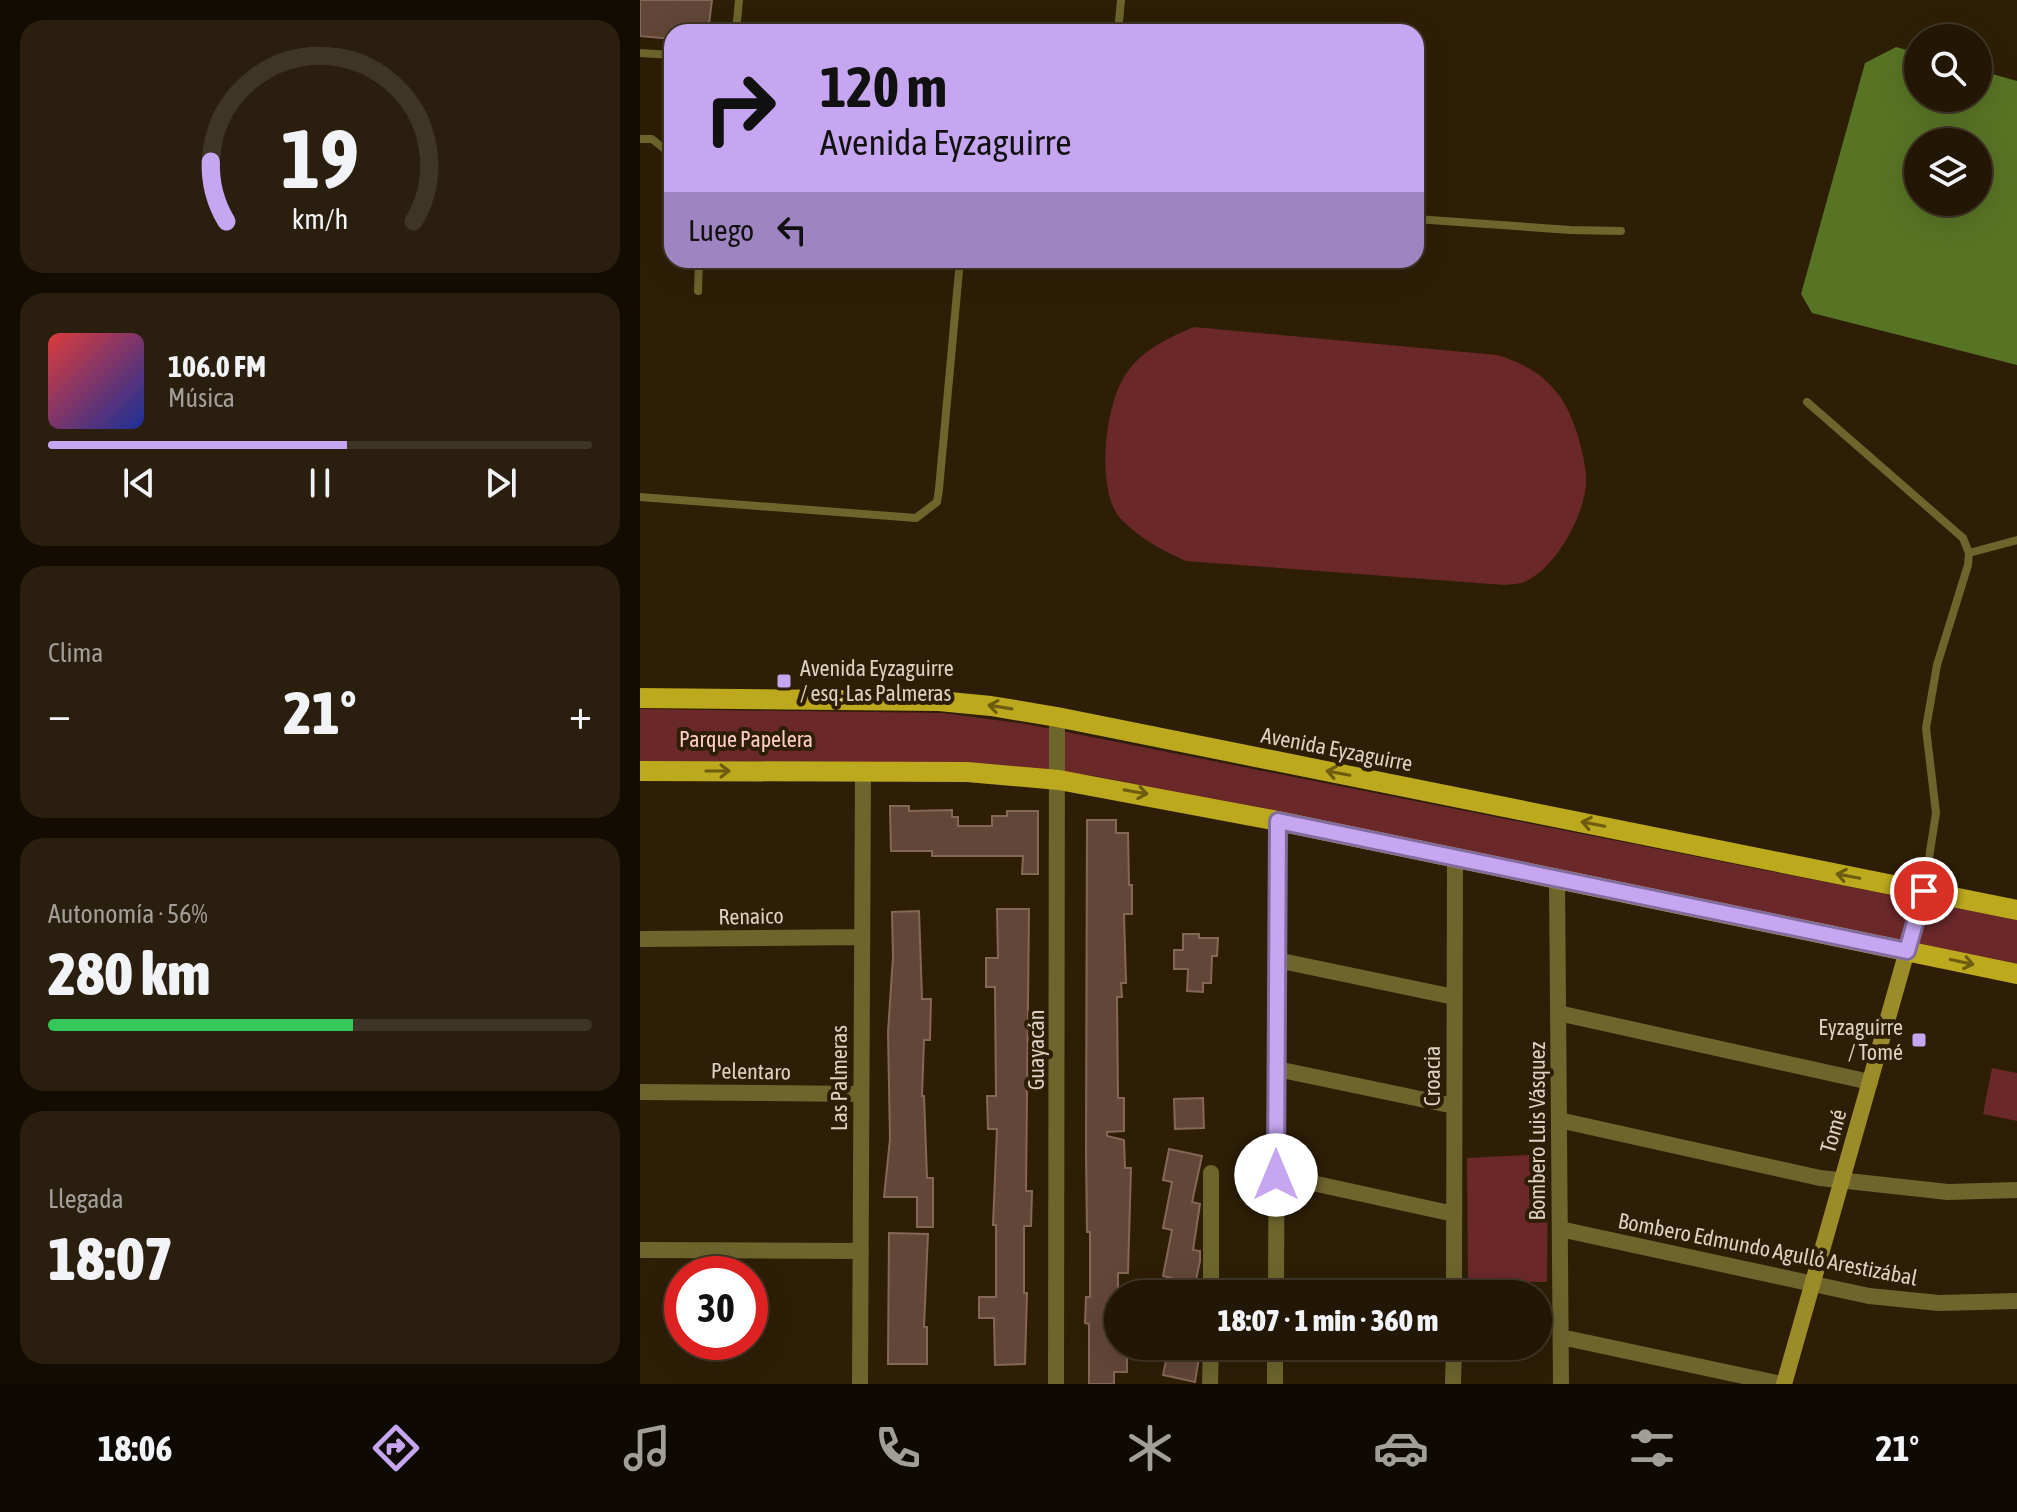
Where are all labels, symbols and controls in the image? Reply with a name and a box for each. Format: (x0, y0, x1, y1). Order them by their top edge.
map controls (1904, 24, 1992, 216)
button: search (1904, 24, 1992, 112)
text: 120 m (820, 55, 947, 119)
icon: right (688, 56, 792, 160)
text: 19 (281, 110, 359, 206)
text: Avenida Eyzaguirre (820, 121, 1072, 163)
button: layers (1904, 128, 1992, 216)
text: km/h (292, 203, 348, 236)
icon: left (770, 208, 814, 252)
text: Luego (688, 213, 754, 247)
text: 106.0 FM (168, 349, 266, 383)
text: Música (168, 383, 235, 413)
icon: previous (117, 461, 161, 505)
icon: pause (298, 461, 342, 505)
icon: next (479, 461, 523, 505)
text: Clima (48, 638, 103, 668)
place label: Avenida Eyzaguirre / esq. Las Palmeras (800, 655, 954, 706)
marker: Avenida Eyzaguirre / esq. Las Palmeras (775, 672, 793, 690)
text: 21° (284, 678, 356, 747)
text: − (48, 688, 71, 738)
text: + (569, 688, 592, 738)
one-way arrow (988, 699, 1013, 714)
street label: Avenida Eyzaguirre (1259, 722, 1415, 776)
park label: Parque Papelera (679, 726, 813, 752)
one-way arrow (704, 763, 731, 779)
one-way arrow (1325, 765, 1351, 780)
one-way arrow (1123, 786, 1148, 801)
one-way arrow (1580, 816, 1606, 831)
pin (1890, 857, 1958, 925)
one-way arrow (1835, 867, 1861, 882)
icon: arrive (1902, 869, 1946, 913)
text: Autonomía · 56% (48, 899, 208, 929)
street label: Renaico (718, 902, 784, 930)
text: 280 km (48, 939, 210, 1008)
one-way arrow (1949, 955, 1974, 970)
street label: Guayacán (1023, 1010, 1049, 1090)
place label: Eyzaguirre / Tomé (1818, 1014, 1903, 1065)
street label: Las Palmeras (826, 1025, 852, 1131)
marker: Eyzaguirre / Tomé (1910, 1031, 1928, 1049)
street label: Bombero Luis Vásquez (1524, 1041, 1550, 1220)
street label: Croacia (1419, 1046, 1445, 1106)
street label: Pelentaro (711, 1057, 791, 1085)
street label: Tomé (1814, 1106, 1852, 1156)
position arrow (1234, 1133, 1318, 1217)
text: Llegada (48, 1184, 124, 1214)
street label: Bombero Edmundo Agulló Arestizábal (1616, 1207, 1920, 1291)
text: 18:07 (48, 1224, 173, 1293)
speed limit sign: 30 (664, 1256, 768, 1360)
text: 18:07 · 1 min · 360 m (1218, 1303, 1438, 1337)
icon: directions (368, 1420, 424, 1476)
icon: music (619, 1420, 675, 1476)
icon: phone (870, 1420, 926, 1476)
icon: climate (1122, 1420, 1178, 1476)
icon: car (1373, 1420, 1429, 1476)
icon: filters (1624, 1420, 1680, 1476)
text: 18:06 (98, 1427, 172, 1469)
text: 21° (1876, 1427, 1919, 1469)

